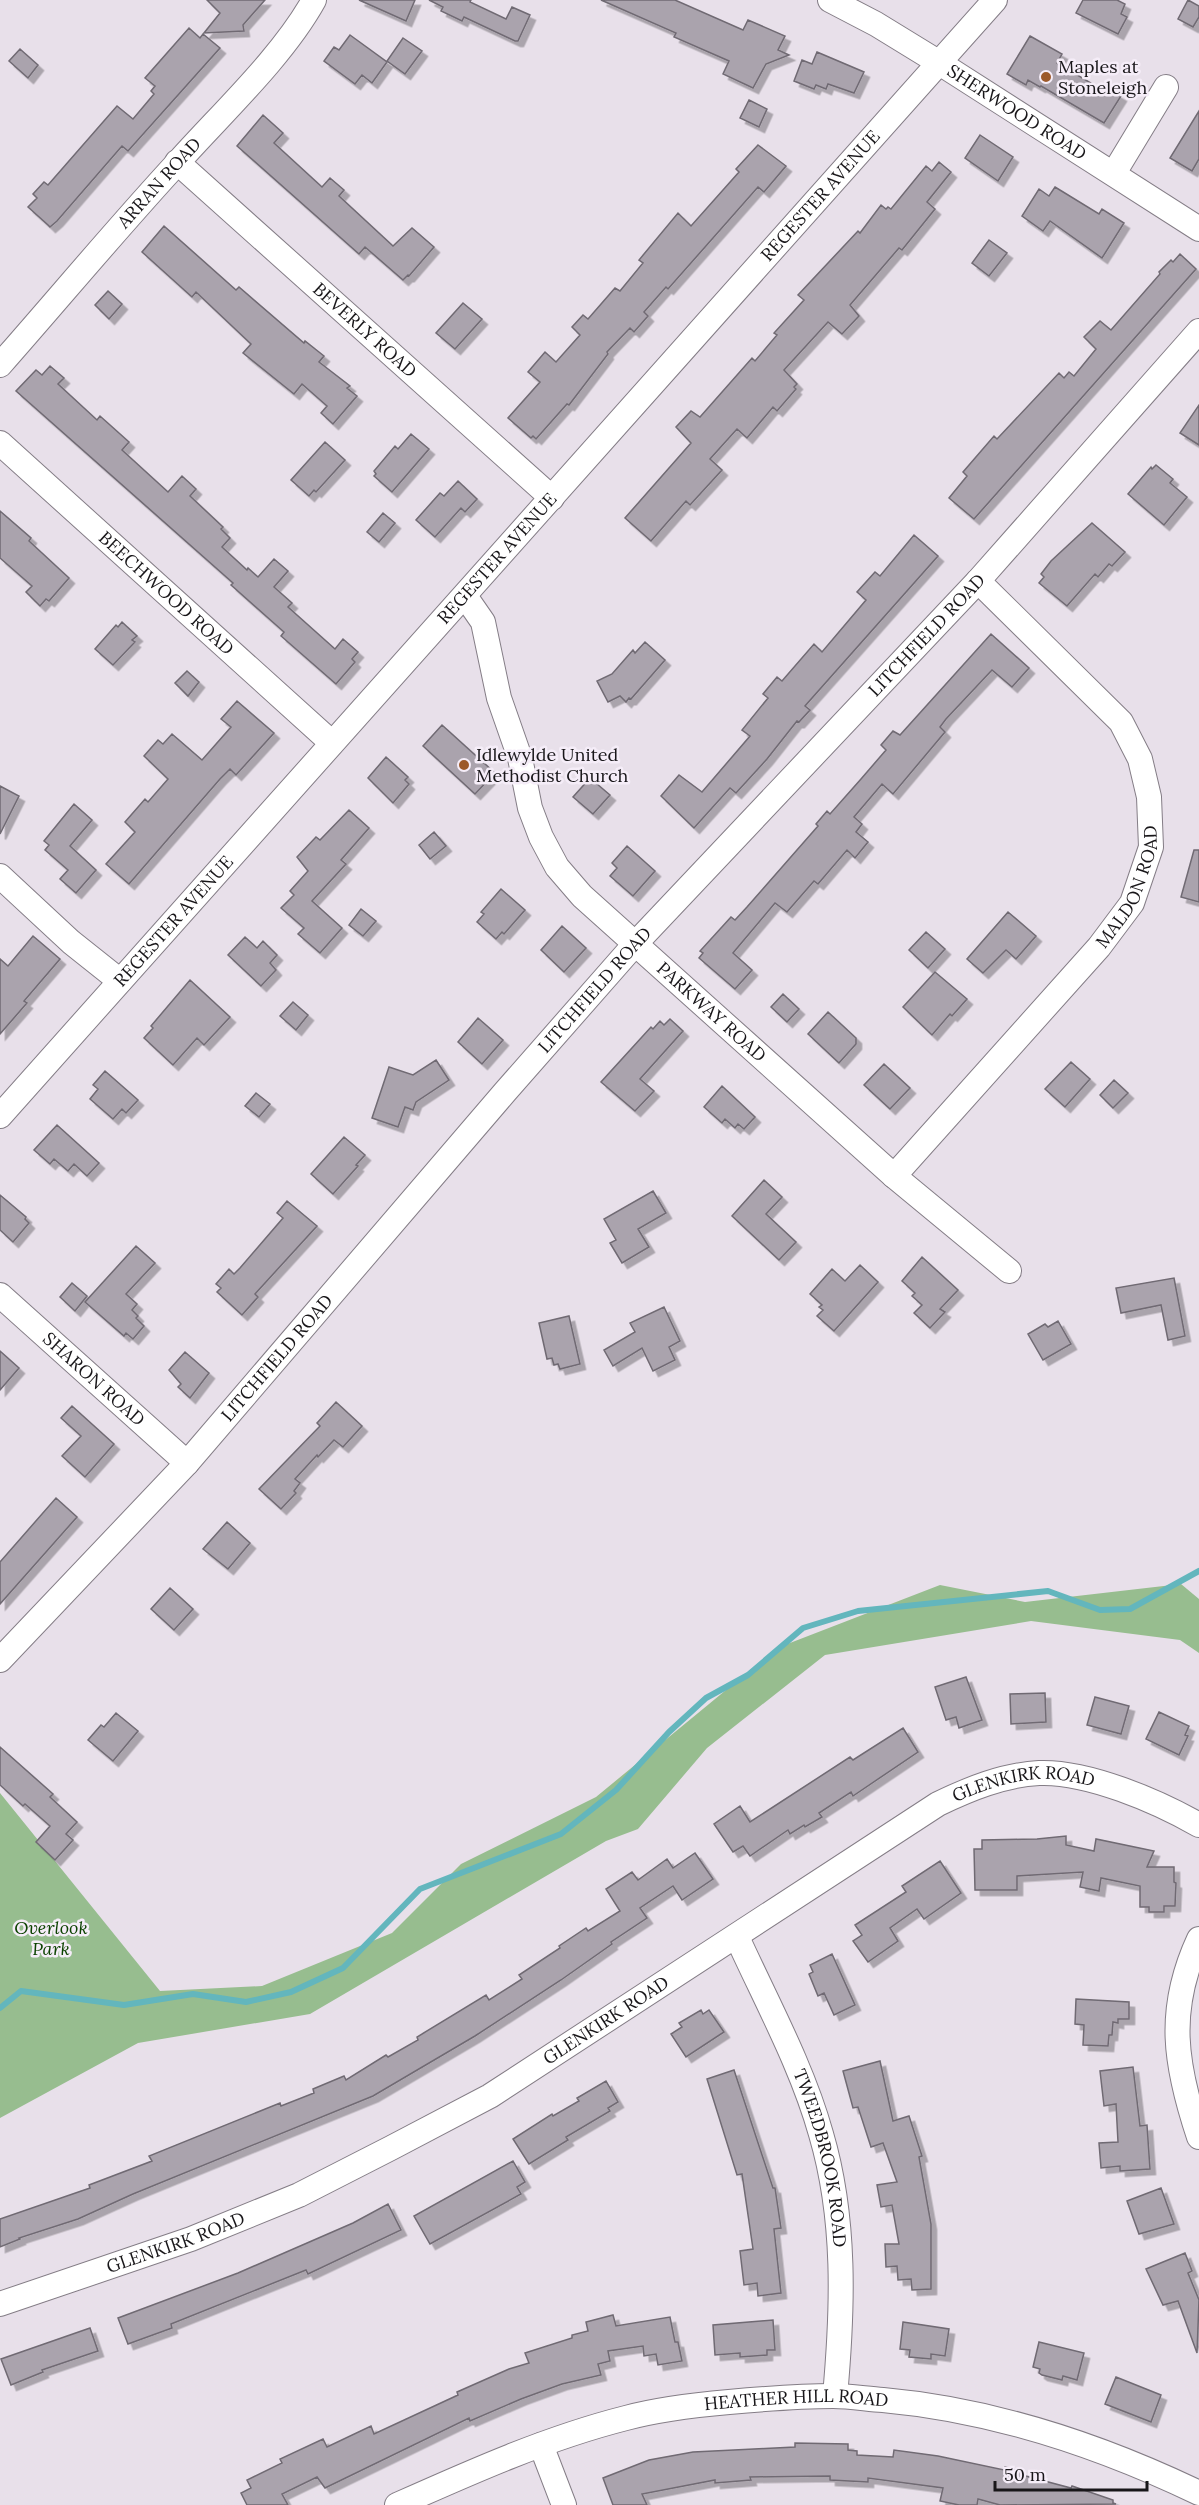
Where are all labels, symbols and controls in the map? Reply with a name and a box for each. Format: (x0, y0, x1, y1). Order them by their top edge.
place label: Maples at Stoneleigh (1058, 55, 1147, 99)
street label: SHERWOOD ROAD (943, 59, 1091, 165)
marker: Maples at Stoneleigh (1039, 70, 1053, 84)
street label: REGESTER AVENUE (756, 125, 885, 266)
street label: ARRAN ROAD (111, 132, 206, 234)
street label: BEVERLY ROAD (308, 277, 422, 382)
street label: REGESTER AVENUE (432, 488, 561, 629)
street label: BEECHWOOD ROAD (94, 526, 239, 660)
street label: LITCHFIELD ROAD (863, 569, 990, 701)
place label: Idlewylde United Methodist Church (476, 743, 629, 787)
marker: Idlewylde United Methodist Church (457, 758, 471, 772)
street label: MALDON ROAD (1090, 825, 1162, 952)
street label: REGESTER AVENUE (109, 850, 238, 991)
street label: LITCHFIELD ROAD (533, 922, 656, 1058)
street label: PARKWAY ROAD (652, 957, 771, 1067)
street label: LITCHFIELD ROAD (216, 1289, 338, 1426)
street label: SHARON ROAD (38, 1327, 150, 1431)
street label: GLENKIRK ROAD (948, 1761, 1097, 1807)
park label: Overlook Park (14, 1916, 88, 1960)
street label: GLENKIRK ROAD (538, 1971, 673, 2069)
street label: TWEEDBROOK ROAD (788, 2065, 852, 2248)
street label: GLENKIRK ROAD (103, 2206, 248, 2278)
street label: HEATHER HILL ROAD (703, 2384, 889, 2415)
scale bar (995, 2454, 1146, 2492)
text: 50 m (1004, 2463, 1046, 2486)

